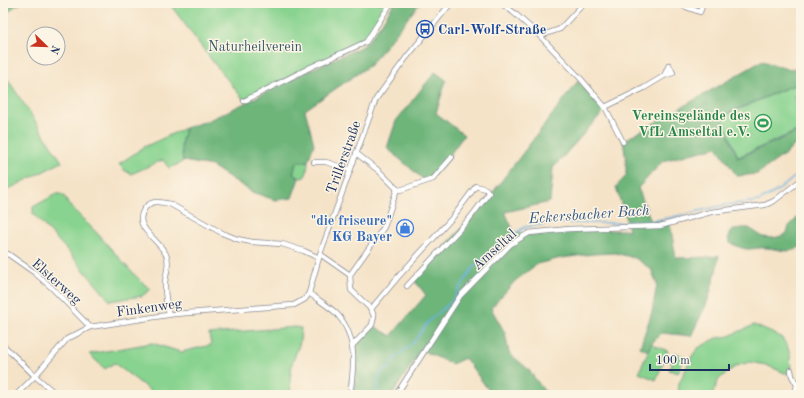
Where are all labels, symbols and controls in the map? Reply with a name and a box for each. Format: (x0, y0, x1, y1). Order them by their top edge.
bus stop icon: Carl-Wolf-Straße (415, 19, 435, 39)
place label: Carl-Wolf-Straße (438, 23, 546, 37)
north arrow (26, 26, 66, 66)
park label: Naturheilverein (208, 40, 303, 54)
text: N (47, 43, 61, 56)
place label: Vereinsgelände des VfL Amseltal e.V. (632, 109, 750, 139)
sports icon: Vereinsgelände des VfL Amseltal e.V. (753, 113, 773, 133)
street label: Trillerstraße (324, 119, 364, 196)
water label: Eckersbacher Bach (527, 204, 651, 227)
place label: "die friseure" KG Bayer (311, 214, 392, 244)
shop icon: "die friseure" KG Bayer (395, 218, 415, 238)
street label: Amseltal (470, 226, 519, 273)
street label: Elsterweg (29, 256, 84, 308)
street label: Finkenweg (115, 296, 183, 320)
scale bar (650, 346, 729, 372)
text: 100 m (656, 355, 690, 367)

